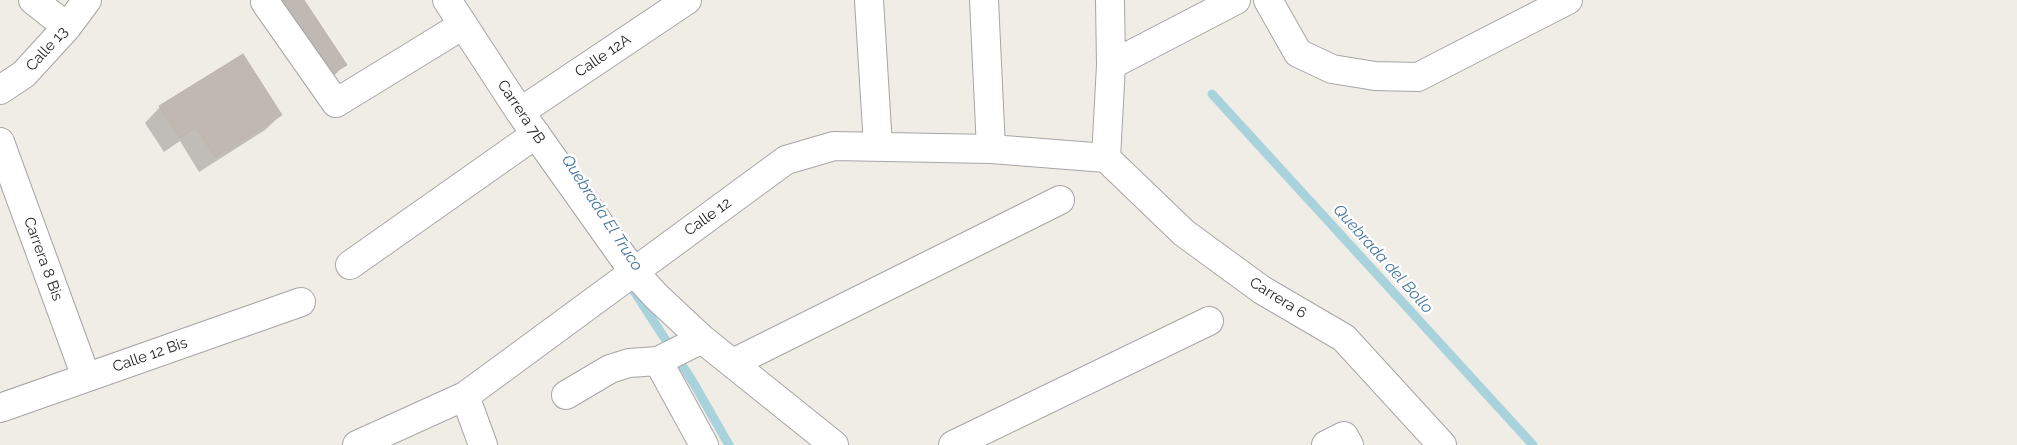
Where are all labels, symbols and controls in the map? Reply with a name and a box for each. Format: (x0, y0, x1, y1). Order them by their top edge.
street label: Calle 13 (22, 23, 72, 75)
street label: Calle 12A (572, 31, 634, 81)
street label: Carrera 7B (493, 77, 549, 147)
water label: Quebrada El Truco (557, 151, 647, 275)
street label: Calle 12 (681, 194, 735, 240)
water label: Quebrada del Bollo (1329, 201, 1437, 317)
street label: Carrera 8 Bis (19, 215, 67, 303)
street label: Carrera 6 (1246, 273, 1310, 323)
street label: Calle 12 Bis (110, 334, 190, 376)

